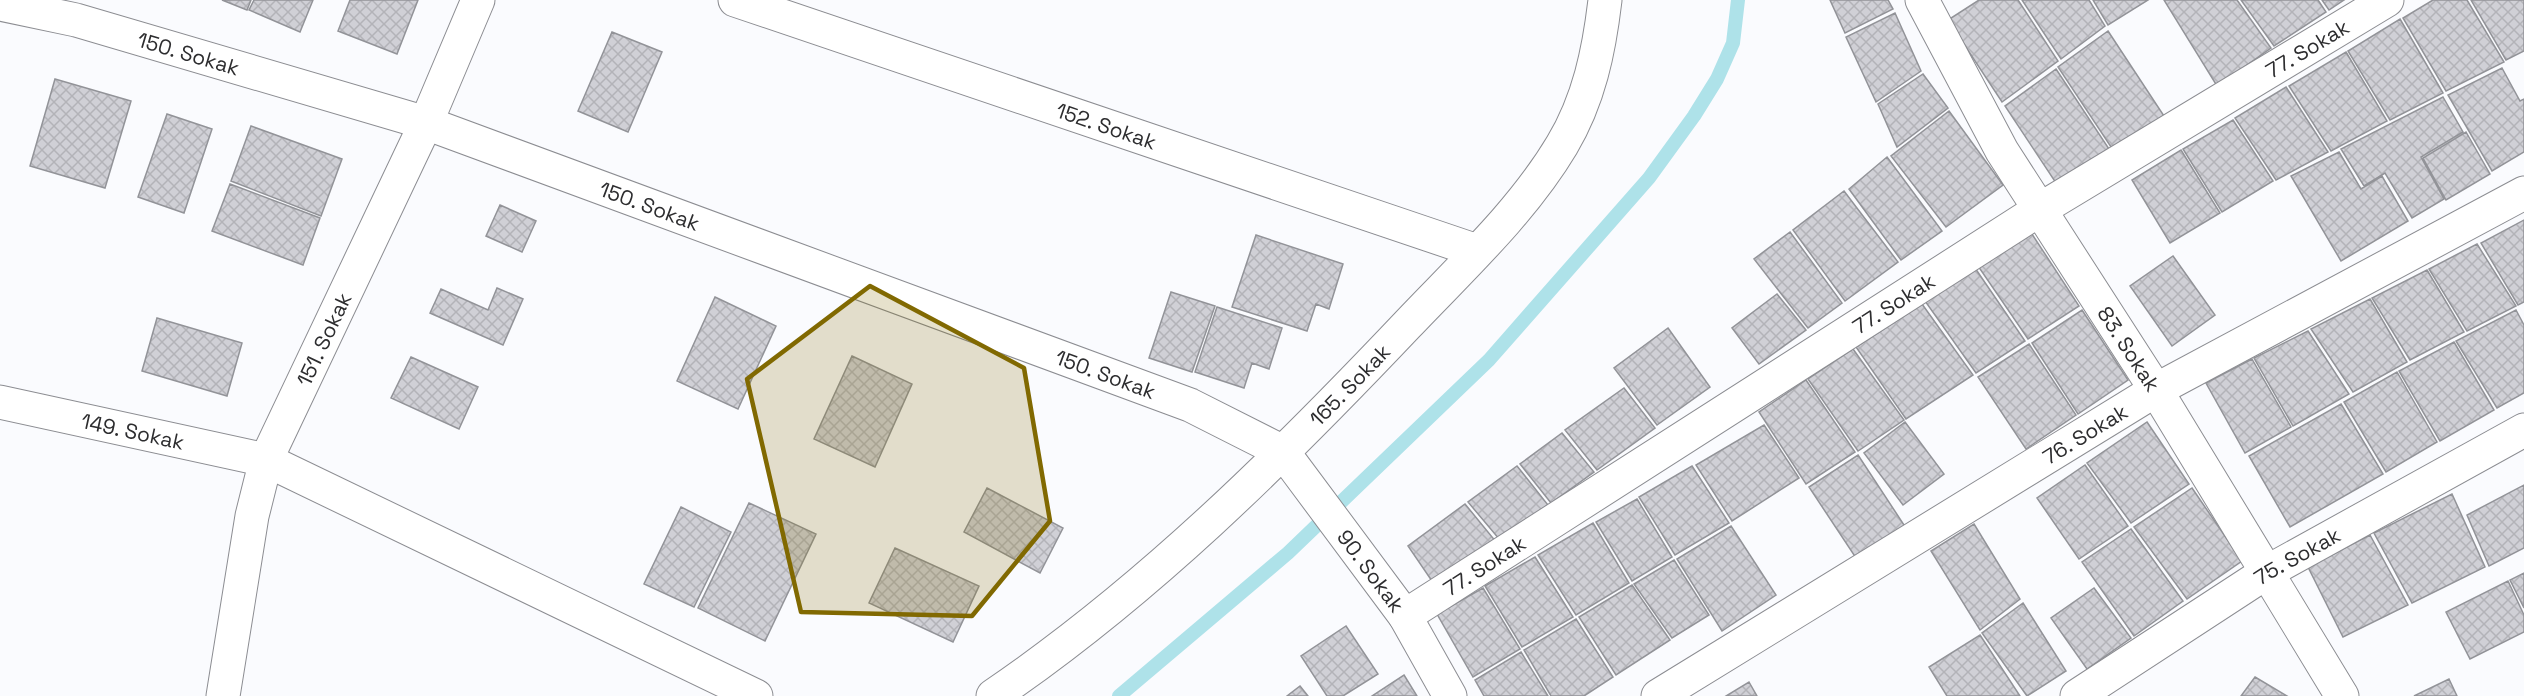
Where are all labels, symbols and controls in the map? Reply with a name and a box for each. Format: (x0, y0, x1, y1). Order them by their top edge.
street label: 77. Sokak (2260, 13, 2354, 84)
street label: 150. Sokak (134, 25, 243, 81)
street label: 152. Sokak (1053, 96, 1160, 155)
street label: 150. Sokak (596, 175, 704, 236)
street label: 77. Sokak (1847, 267, 1940, 340)
street label: 151. Sokak (290, 288, 357, 390)
street label: 83. Sokak (2092, 301, 2167, 396)
street label: 165. Sokak (1303, 338, 1396, 432)
street label: 150. Sokak (1052, 343, 1160, 405)
street label: 76. Sokak (2037, 397, 2132, 470)
street label: 149. Sokak (79, 407, 187, 455)
street label: 75. Sokak (2249, 521, 2345, 591)
street label: 90. Sokak (1332, 524, 1411, 617)
street label: 77. Sokak (1438, 529, 1530, 602)

